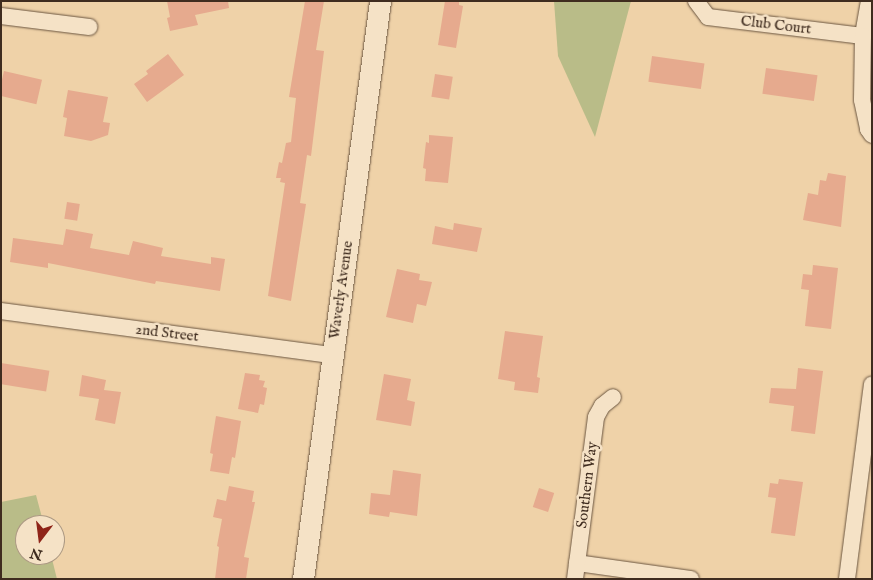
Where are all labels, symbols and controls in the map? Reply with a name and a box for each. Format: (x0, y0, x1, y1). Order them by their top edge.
street label: Club Court (740, 12, 812, 38)
street label: Waverly Avenue (325, 240, 357, 340)
street label: 2nd Street (134, 320, 200, 346)
street label: Southern Way (573, 441, 601, 529)
north arrow (15, 515, 65, 565)
text: N (28, 543, 45, 564)

